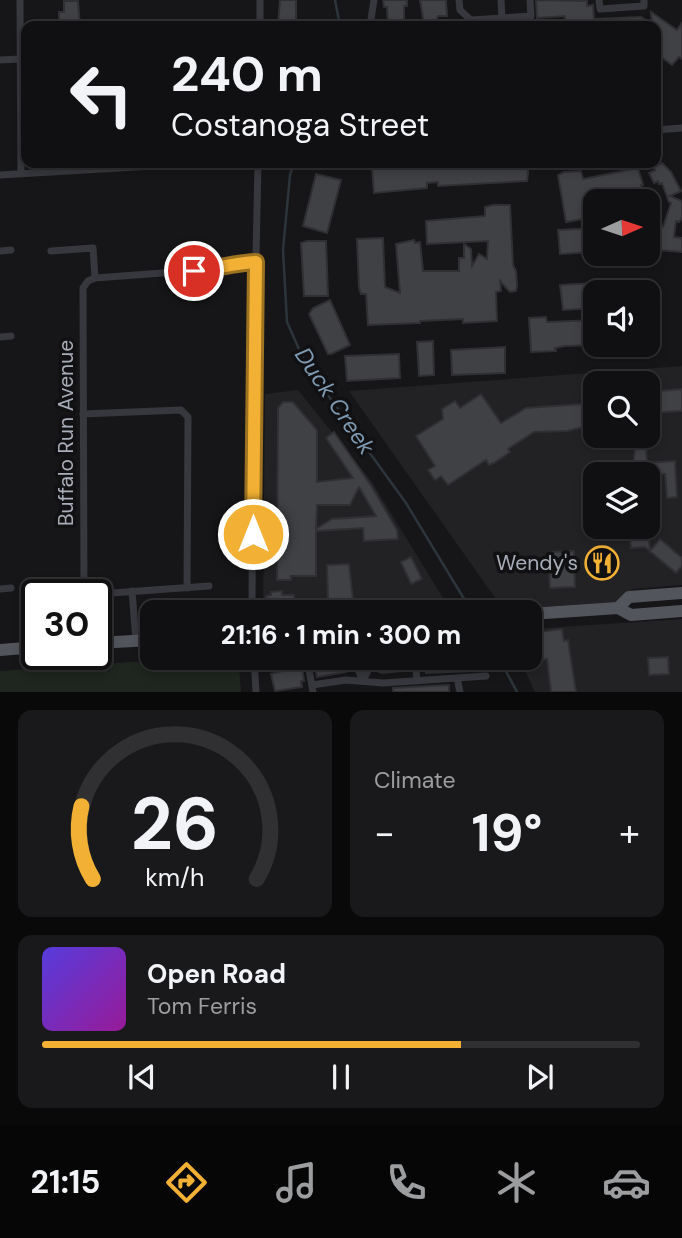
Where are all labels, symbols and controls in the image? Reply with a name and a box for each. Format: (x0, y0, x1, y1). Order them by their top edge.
text: 240 m (171, 42, 323, 106)
icon: left (56, 49, 147, 140)
text: Costanoga Street (171, 104, 429, 146)
north arrow (583, 189, 660, 266)
map controls (583, 189, 660, 539)
pin (164, 241, 224, 301)
icon: arrive (175, 252, 213, 290)
button: sound (583, 280, 660, 357)
street label: Buffalo Run Avenue (52, 340, 80, 526)
water label: Duck Creek (288, 341, 382, 461)
button: search (583, 371, 660, 448)
button: layers (583, 462, 660, 539)
position arrow (216, 497, 290, 571)
restaurant icon: Wendy's (583, 544, 621, 582)
place label: Wendy's (496, 549, 578, 577)
speed limit sign: 30 (21, 579, 112, 670)
text: 21:16 · 1 min · 300 m (221, 618, 461, 652)
text: Climate (374, 765, 456, 795)
text: 26 (131, 778, 219, 873)
text: 19° (472, 799, 542, 867)
text: − (374, 808, 395, 858)
text: + (619, 808, 640, 858)
text: km/h (145, 861, 205, 894)
text: Open Road (147, 957, 286, 991)
text: Tom Ferris (147, 991, 257, 1021)
icon: previous (123, 1058, 161, 1096)
icon: pause (322, 1058, 360, 1096)
icon: next (521, 1058, 559, 1096)
icon: directions (162, 1158, 211, 1207)
icon: music (272, 1158, 321, 1207)
icon: phone (382, 1158, 431, 1207)
icon: climate (492, 1158, 541, 1207)
icon: car (602, 1158, 651, 1207)
text: 21:15 (31, 1161, 100, 1203)

